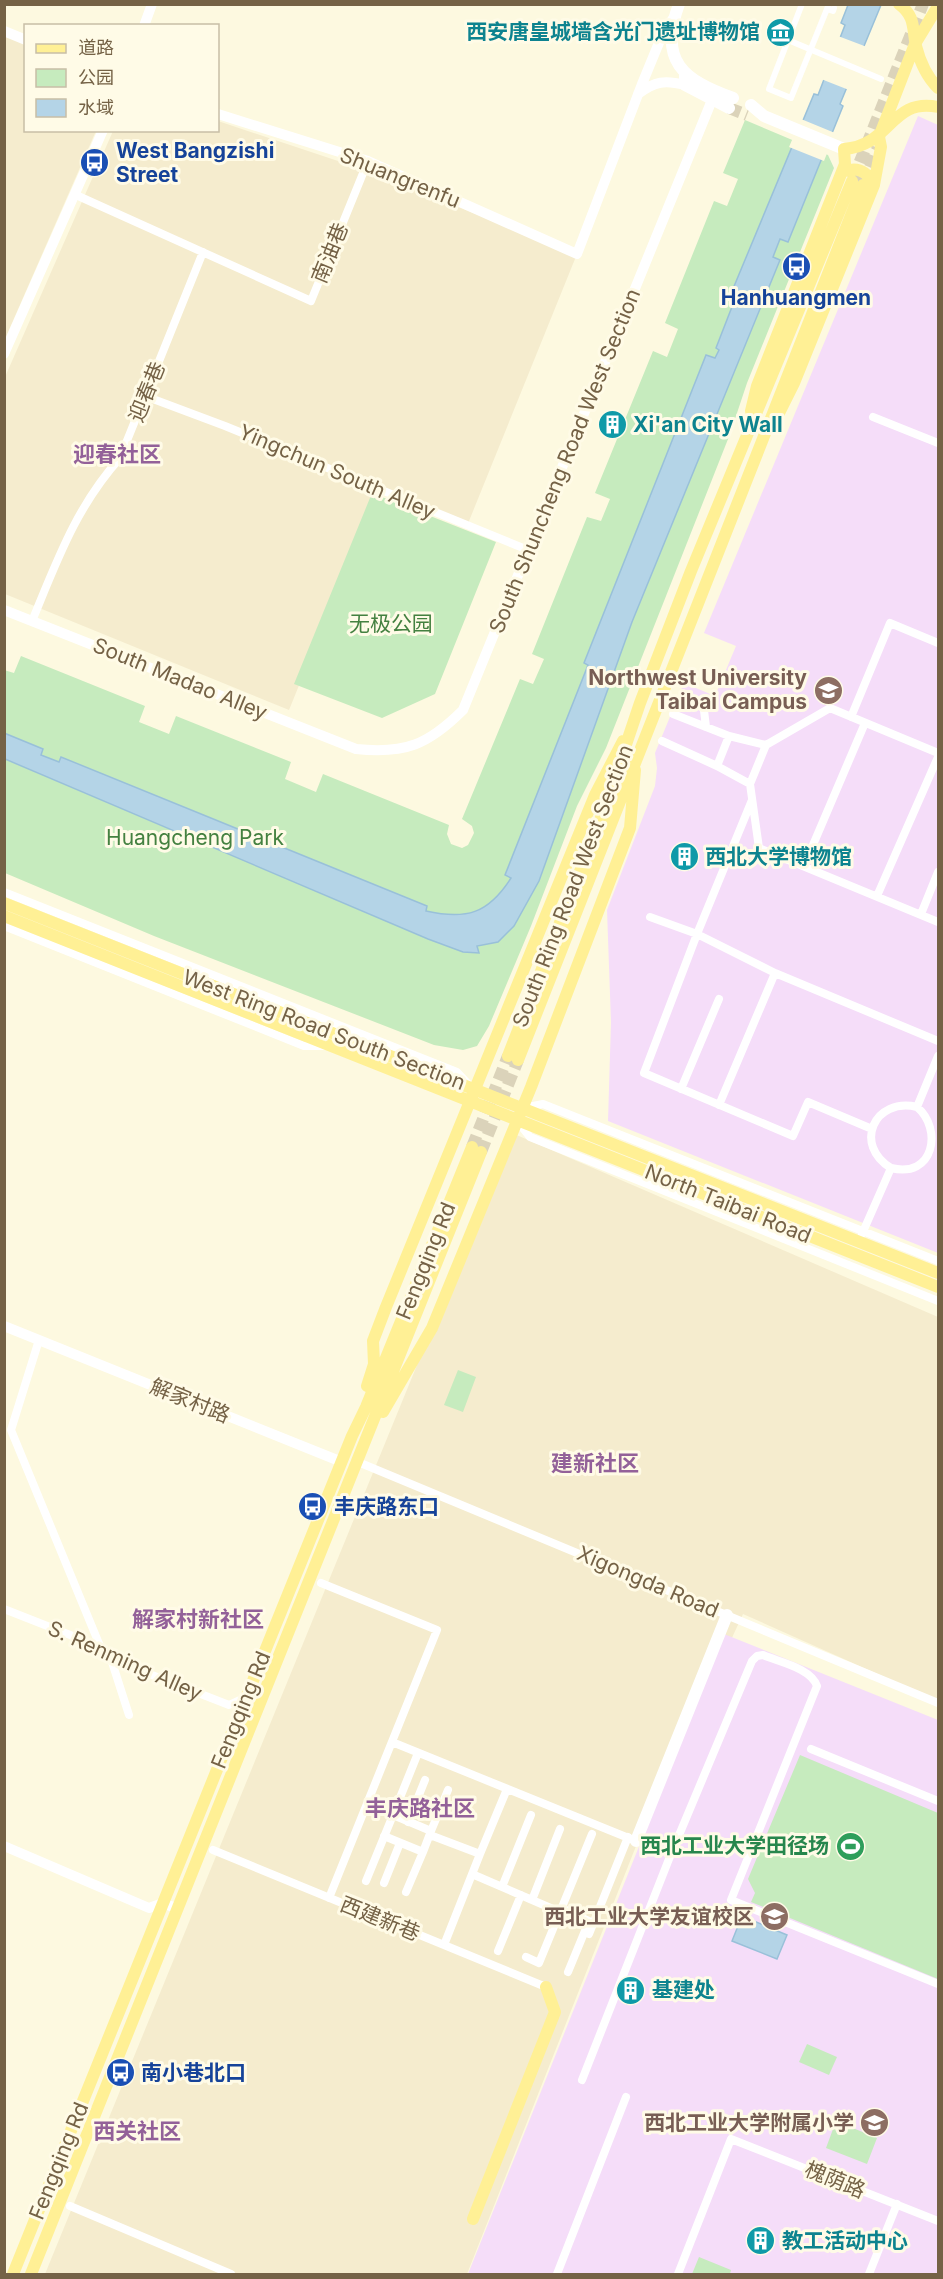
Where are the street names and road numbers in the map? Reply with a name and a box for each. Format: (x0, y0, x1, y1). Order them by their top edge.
street label: Shuangrenfu (336, 142, 464, 213)
street label: 南油巷 (306, 219, 353, 287)
street label: South Shuncheng Road West Section (484, 285, 645, 637)
street label: 迎春巷 (123, 358, 170, 426)
street label: Yingchun South Alley (235, 419, 439, 524)
street label: South Madao Alley (89, 632, 271, 725)
street label: South Ring Road West Section (507, 741, 638, 1031)
street label: West Ring Road South Section (179, 964, 469, 1095)
street label: North Taibai Road (641, 1159, 815, 1248)
street label: Fengqing Rd (391, 1198, 460, 1323)
street label: 解家村路 (147, 1373, 234, 1428)
street label: Xigongda Road (574, 1540, 723, 1623)
street label: S. Renming Alley (44, 1615, 206, 1706)
street label: Fengqing Rd (206, 1647, 275, 1772)
street label: 西建新巷 (337, 1891, 424, 1946)
street label: Fengqing Rd (24, 2098, 93, 2223)
street label: 槐荫路 (801, 2156, 869, 2203)

